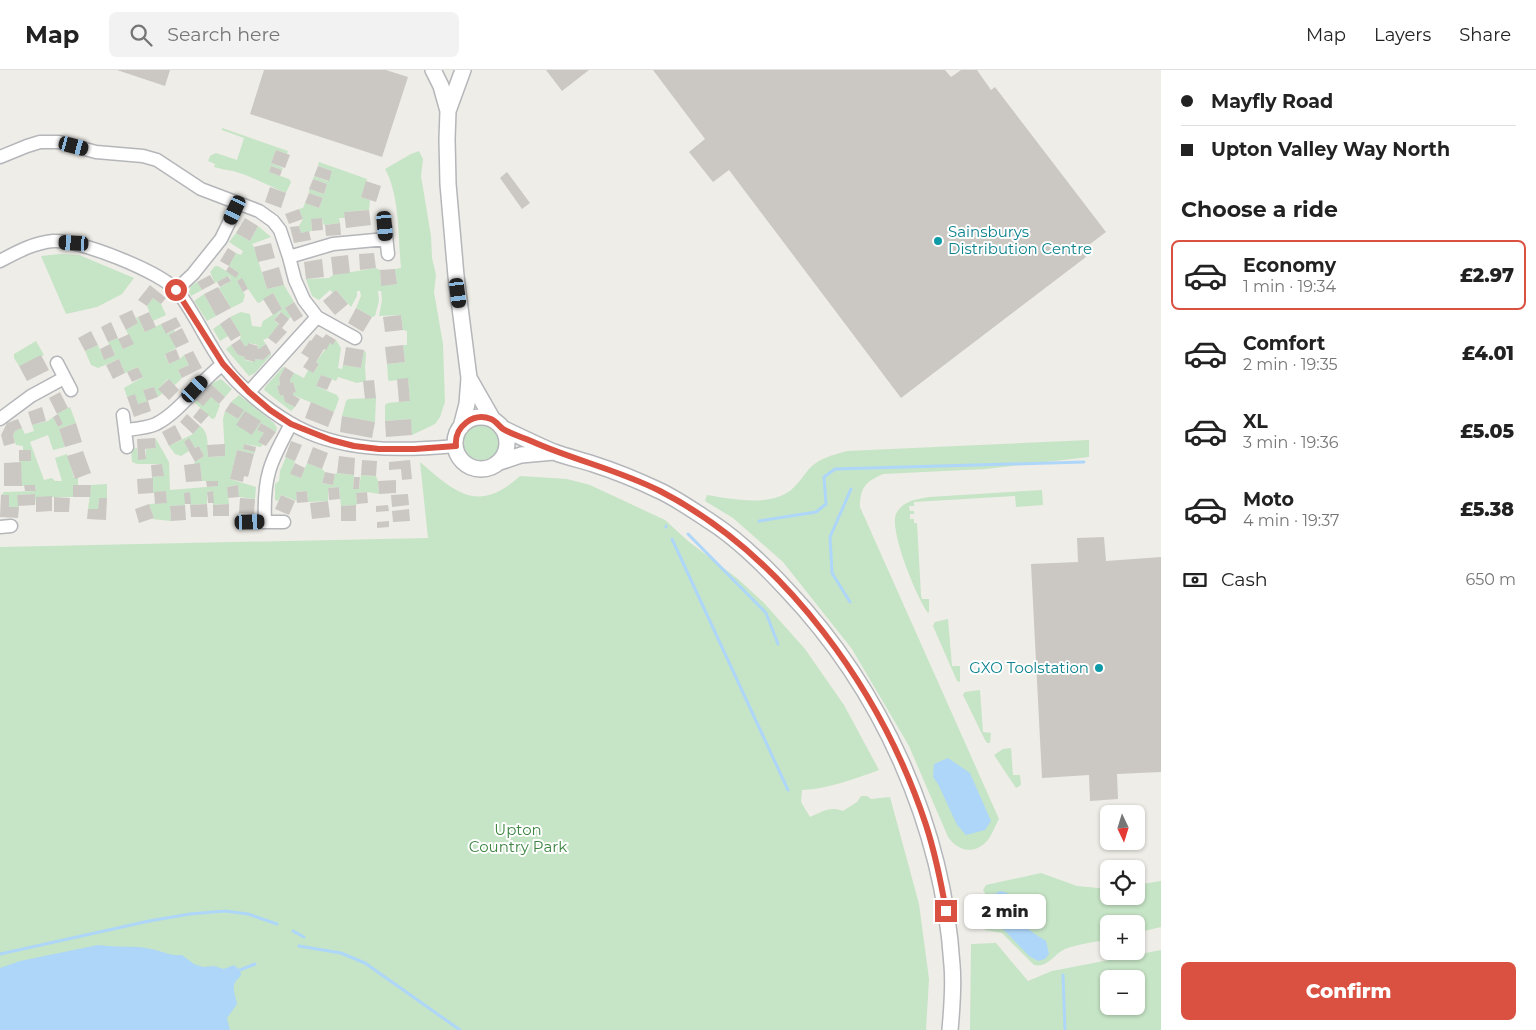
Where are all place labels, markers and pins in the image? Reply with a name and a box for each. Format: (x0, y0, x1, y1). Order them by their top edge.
place label: Sainsburys Distribution Centre (948, 222, 1092, 258)
marker: Sainsburys Distribution Centre (932, 235, 944, 247)
place label: GXO Toolstation (969, 658, 1089, 677)
marker: GXO Toolstation (1093, 662, 1105, 674)

